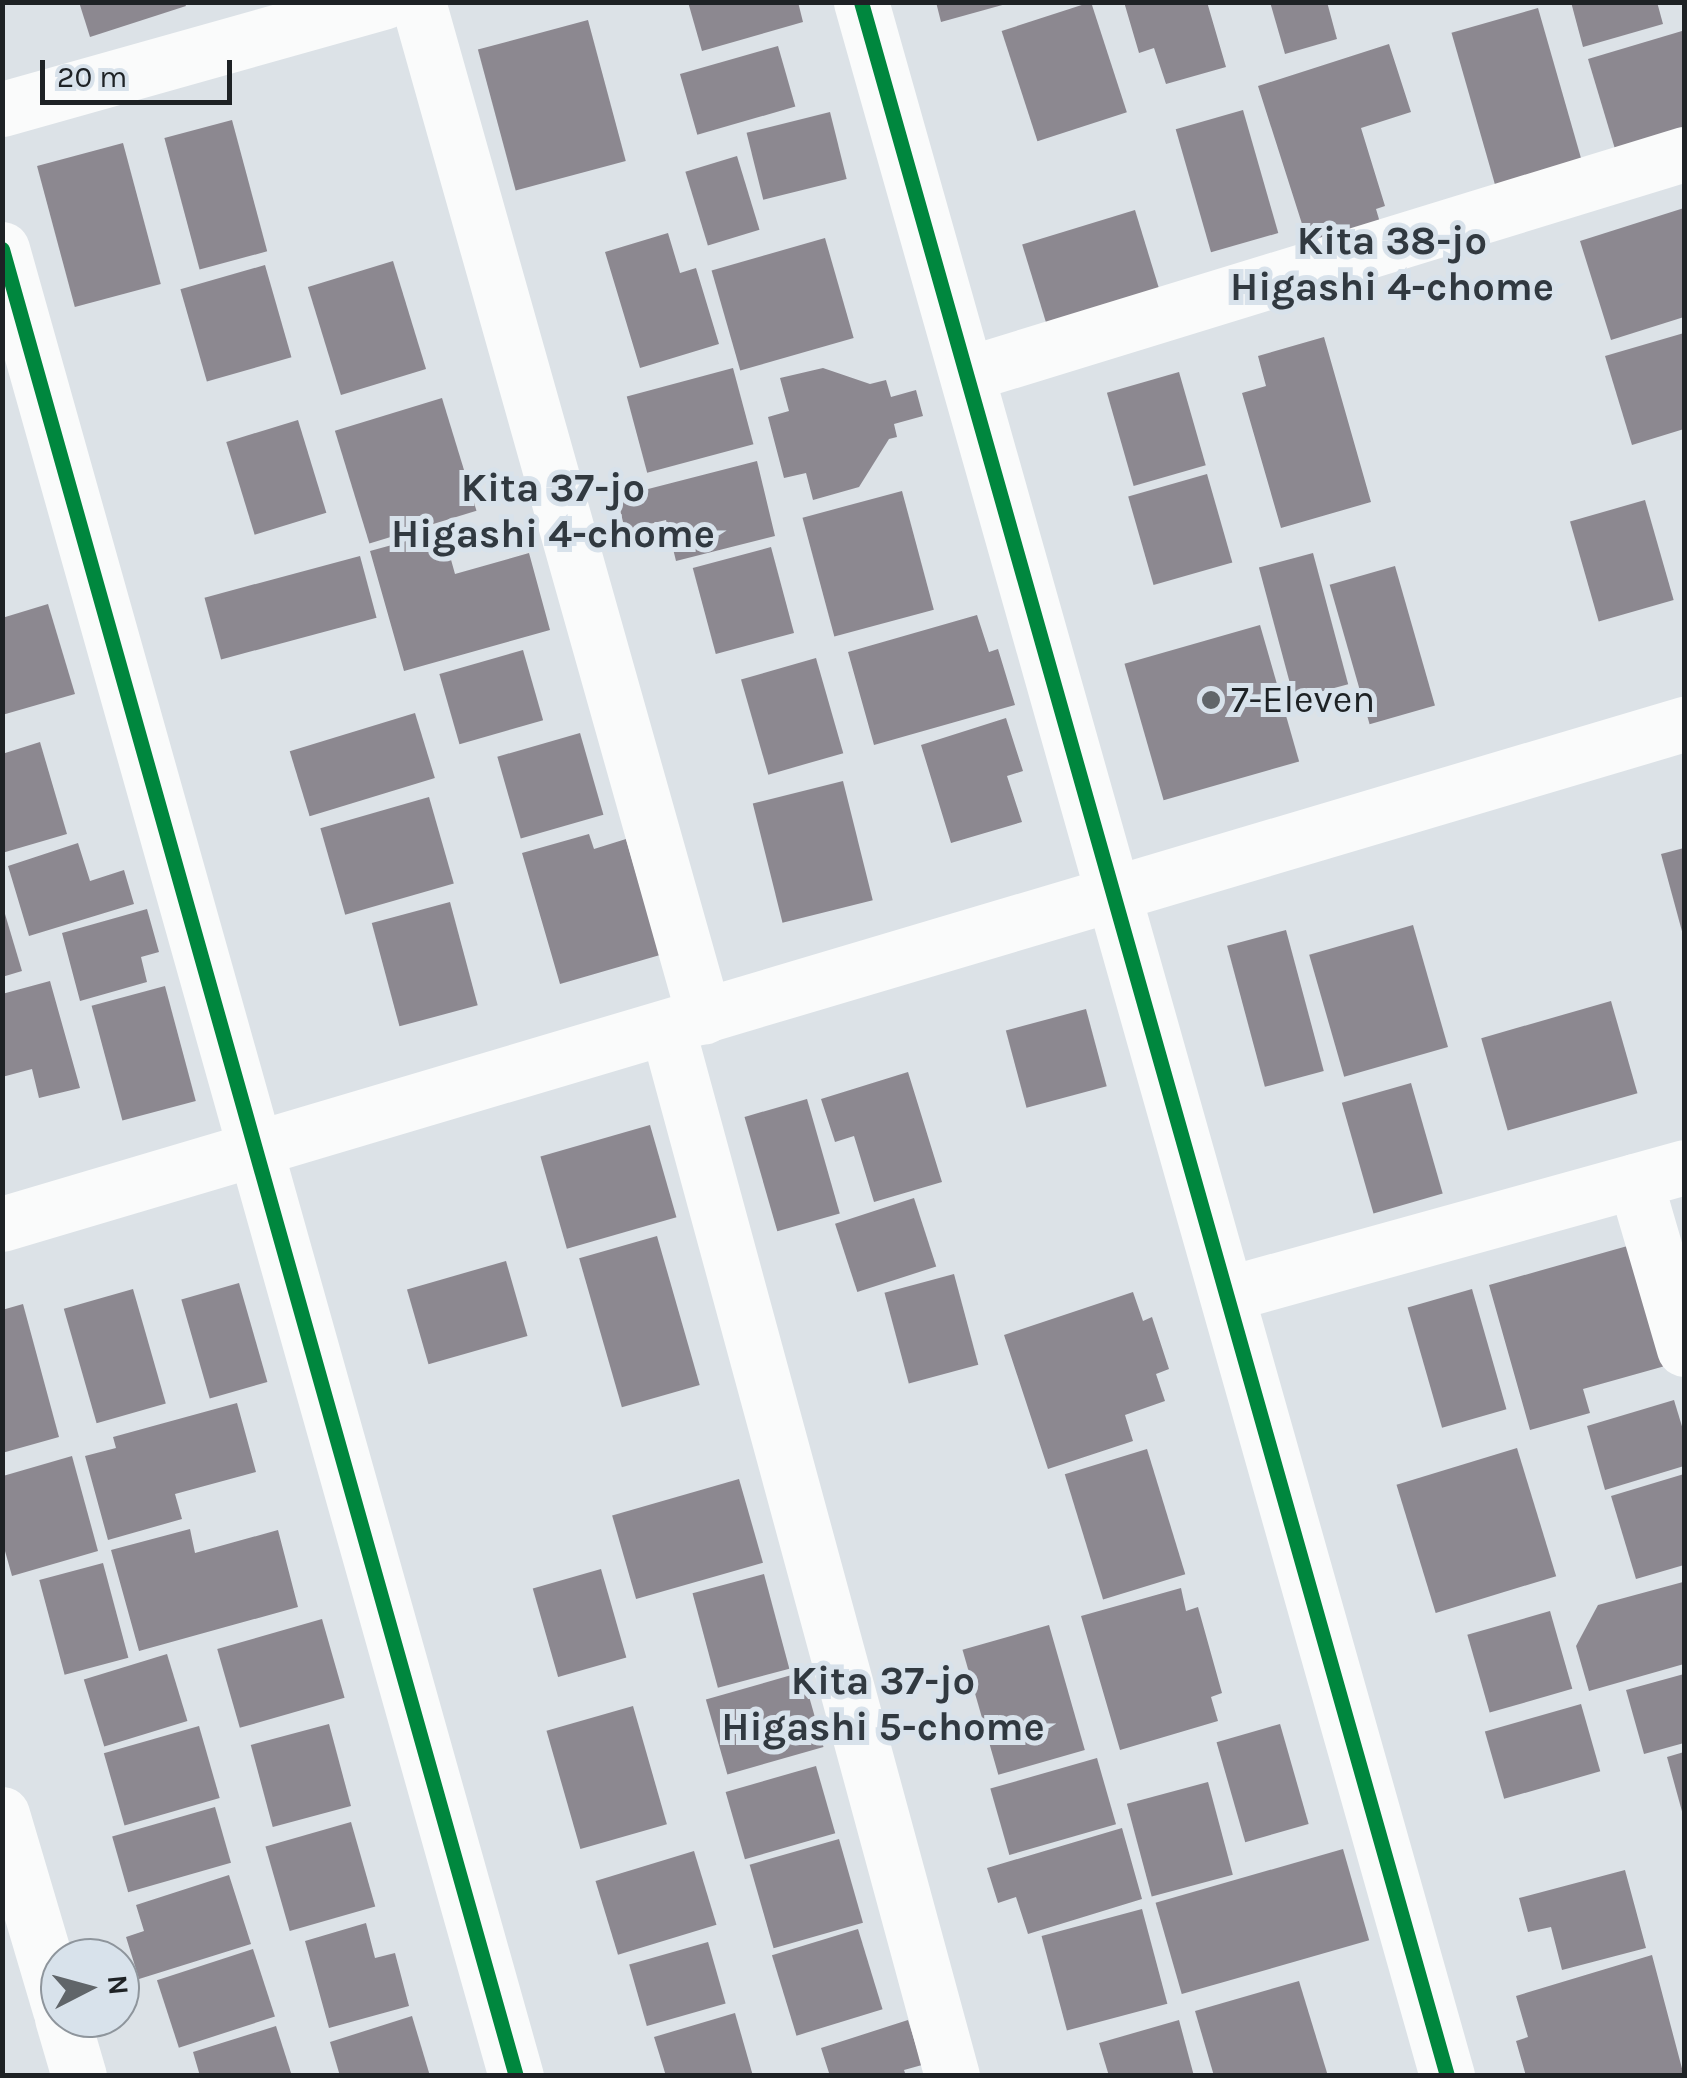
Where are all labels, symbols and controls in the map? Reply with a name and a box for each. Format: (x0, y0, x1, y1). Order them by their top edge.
scale bar (45, 40, 238, 102)
text: 20 m (57, 59, 127, 95)
district label: Kita 38-jo Higashi 4-chome (1230, 217, 1554, 311)
district label: Kita 37-jo Higashi 4-chome (391, 464, 715, 558)
place label: 7-Eleven (1231, 677, 1375, 723)
marker: 7-Eleven (1200, 689, 1222, 711)
district label: Kita 37-jo Higashi 5-chome (721, 1657, 1045, 1751)
north arrow (40, 1938, 140, 2038)
text: N (101, 1973, 136, 1997)

